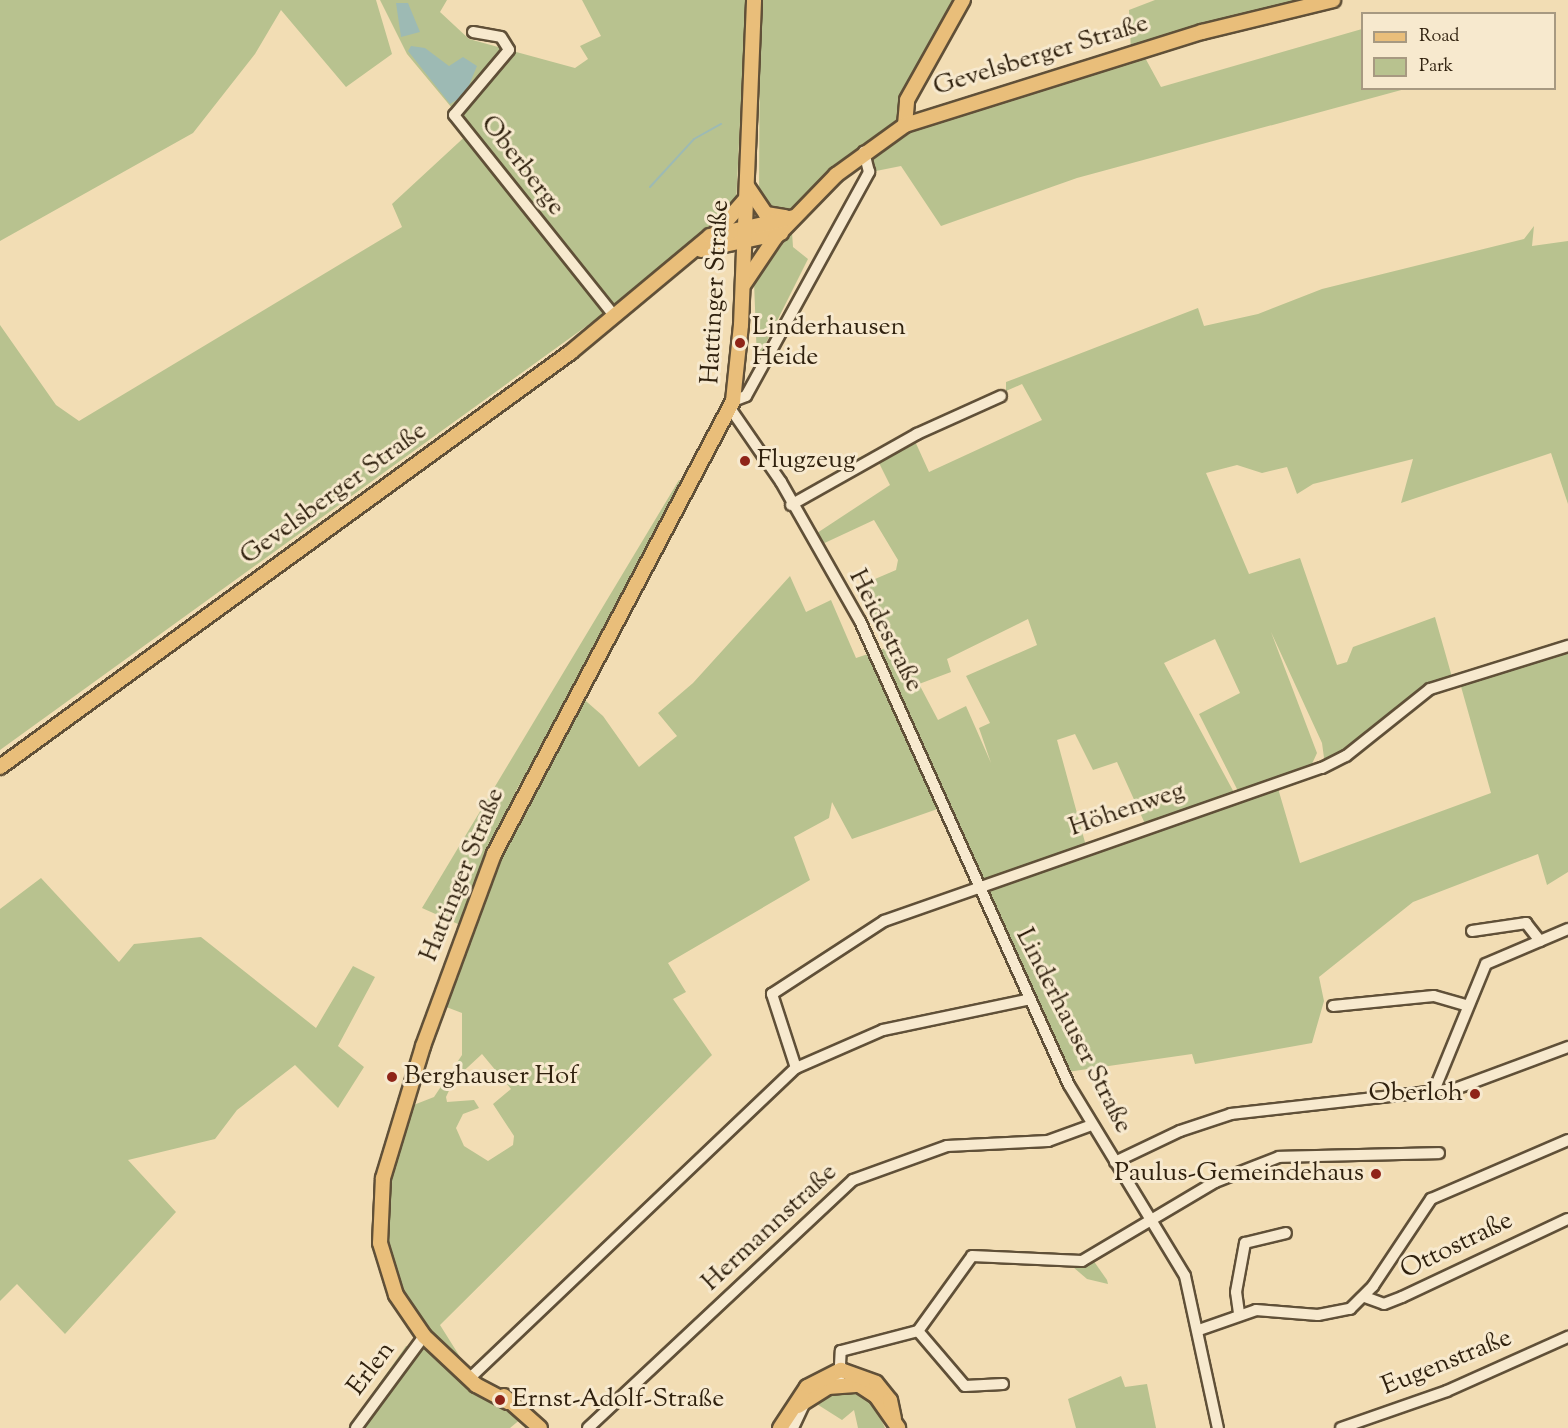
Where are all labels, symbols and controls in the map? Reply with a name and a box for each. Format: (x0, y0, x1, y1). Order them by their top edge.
street label: Gevelsberger Straße (930, 8, 1152, 104)
legend (1361, 12, 1556, 90)
text: Road (1419, 24, 1459, 50)
text: Park (1419, 54, 1453, 80)
street label: Oberberge (473, 110, 571, 222)
street label: Hattinger Straße (696, 199, 736, 385)
place label: Linderhausen Heide (752, 312, 906, 374)
marker: Linderhausen Heide (733, 336, 747, 350)
street label: Gevelsberger Straße (235, 416, 433, 572)
place label: Flugzeug (757, 445, 856, 477)
marker: Flugzeug (738, 454, 752, 468)
street label: Heidestraße (841, 565, 929, 697)
street label: Höhenweg (1065, 776, 1189, 844)
street label: Hattinger Straße (414, 784, 512, 966)
street label: Linderhauser Straße (1008, 923, 1138, 1139)
place label: Berghauser Hof (404, 1061, 578, 1093)
marker: Berghauser Hof (385, 1070, 399, 1084)
place label: Oberloh (1369, 1078, 1463, 1110)
marker: Oberloh (1468, 1087, 1482, 1101)
street label: Hermannstraße (696, 1157, 844, 1299)
place label: Paulus-Gemeindehaus (1114, 1158, 1364, 1190)
marker: Paulus-Gemeindehaus (1369, 1167, 1383, 1181)
street label: Ottostraße (1396, 1205, 1518, 1287)
street label: Eugenstraße (1377, 1323, 1517, 1403)
street label: Erlen (342, 1336, 402, 1402)
place label: Ernst-Adolf-Straße (512, 1384, 724, 1416)
marker: Ernst-Adolf-Straße (493, 1393, 507, 1407)

